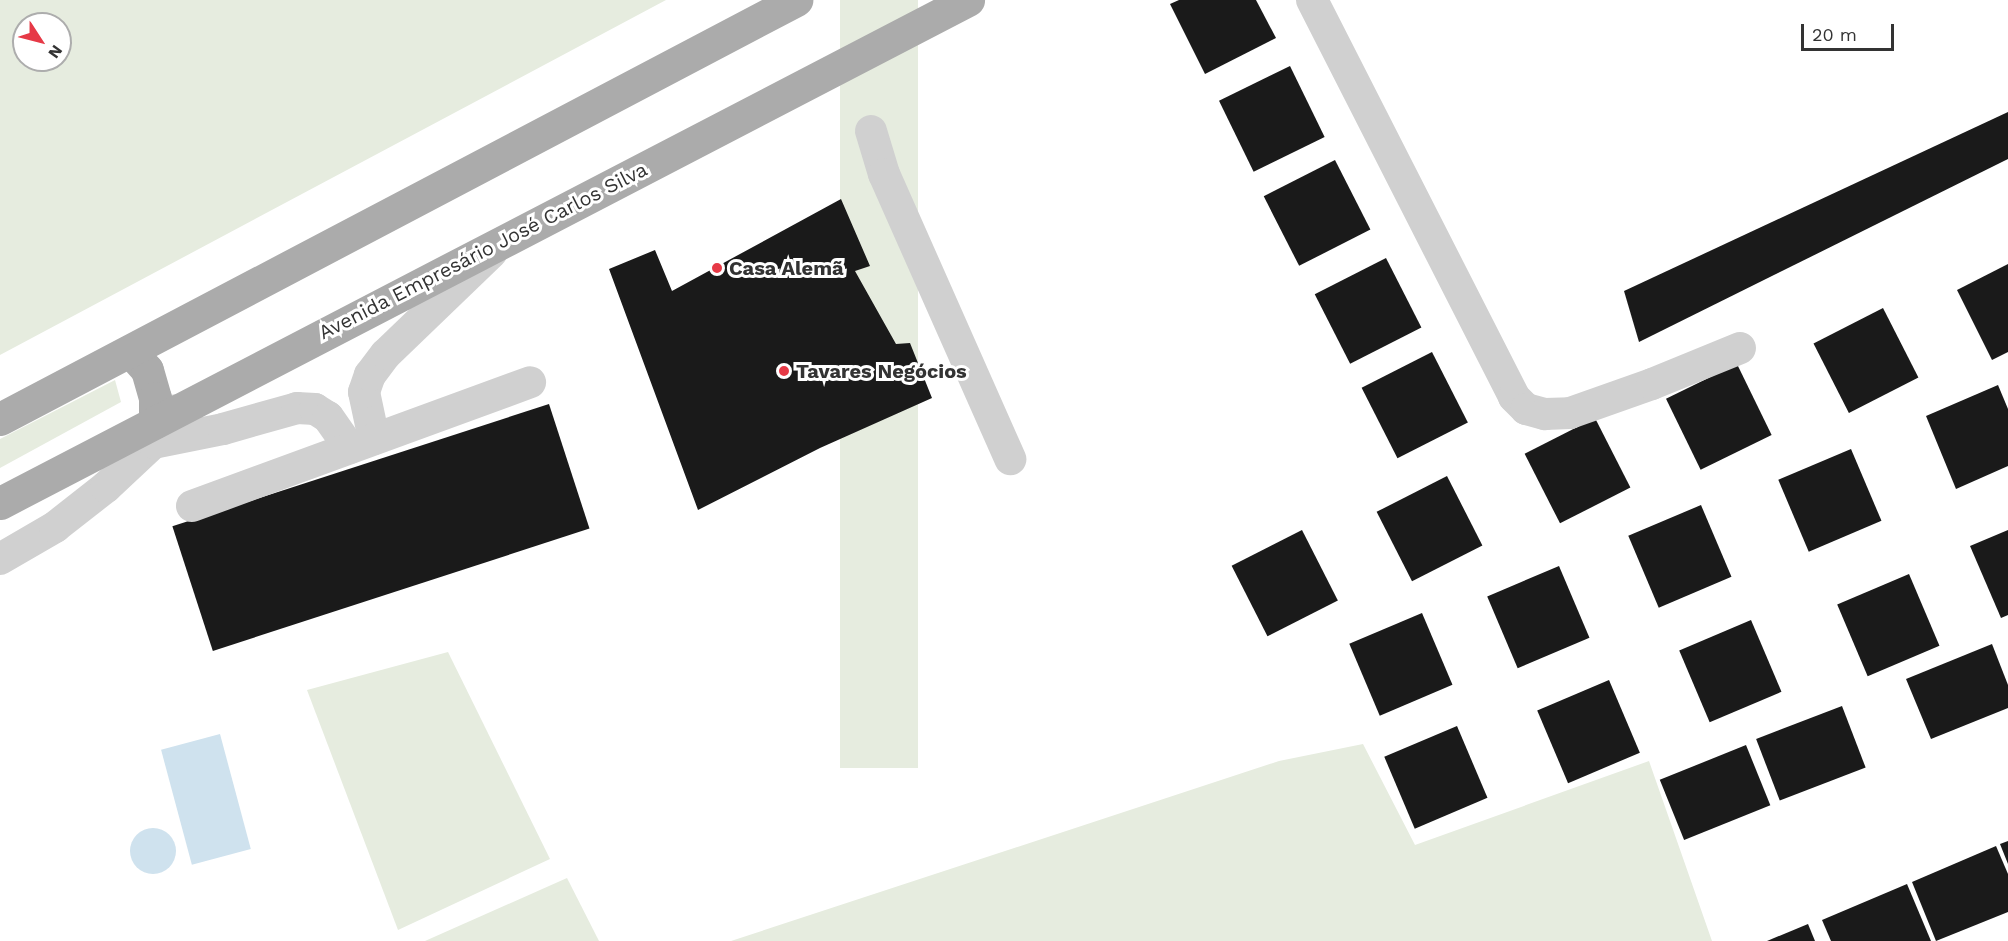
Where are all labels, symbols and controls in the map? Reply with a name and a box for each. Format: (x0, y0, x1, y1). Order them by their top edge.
north arrow (12, 12, 72, 72)
scale bar (1804, 12, 1897, 50)
text: 20 m (1812, 24, 1857, 45)
text: N (44, 41, 67, 62)
street label: Avenida Empresário José Carlos Silva (314, 157, 652, 345)
place label: Casa Alemã (729, 256, 844, 280)
marker: Casa Alemã (710, 261, 724, 275)
place label: Tavares Negócios (796, 359, 967, 383)
marker: Tavares Negócios (777, 364, 791, 378)

